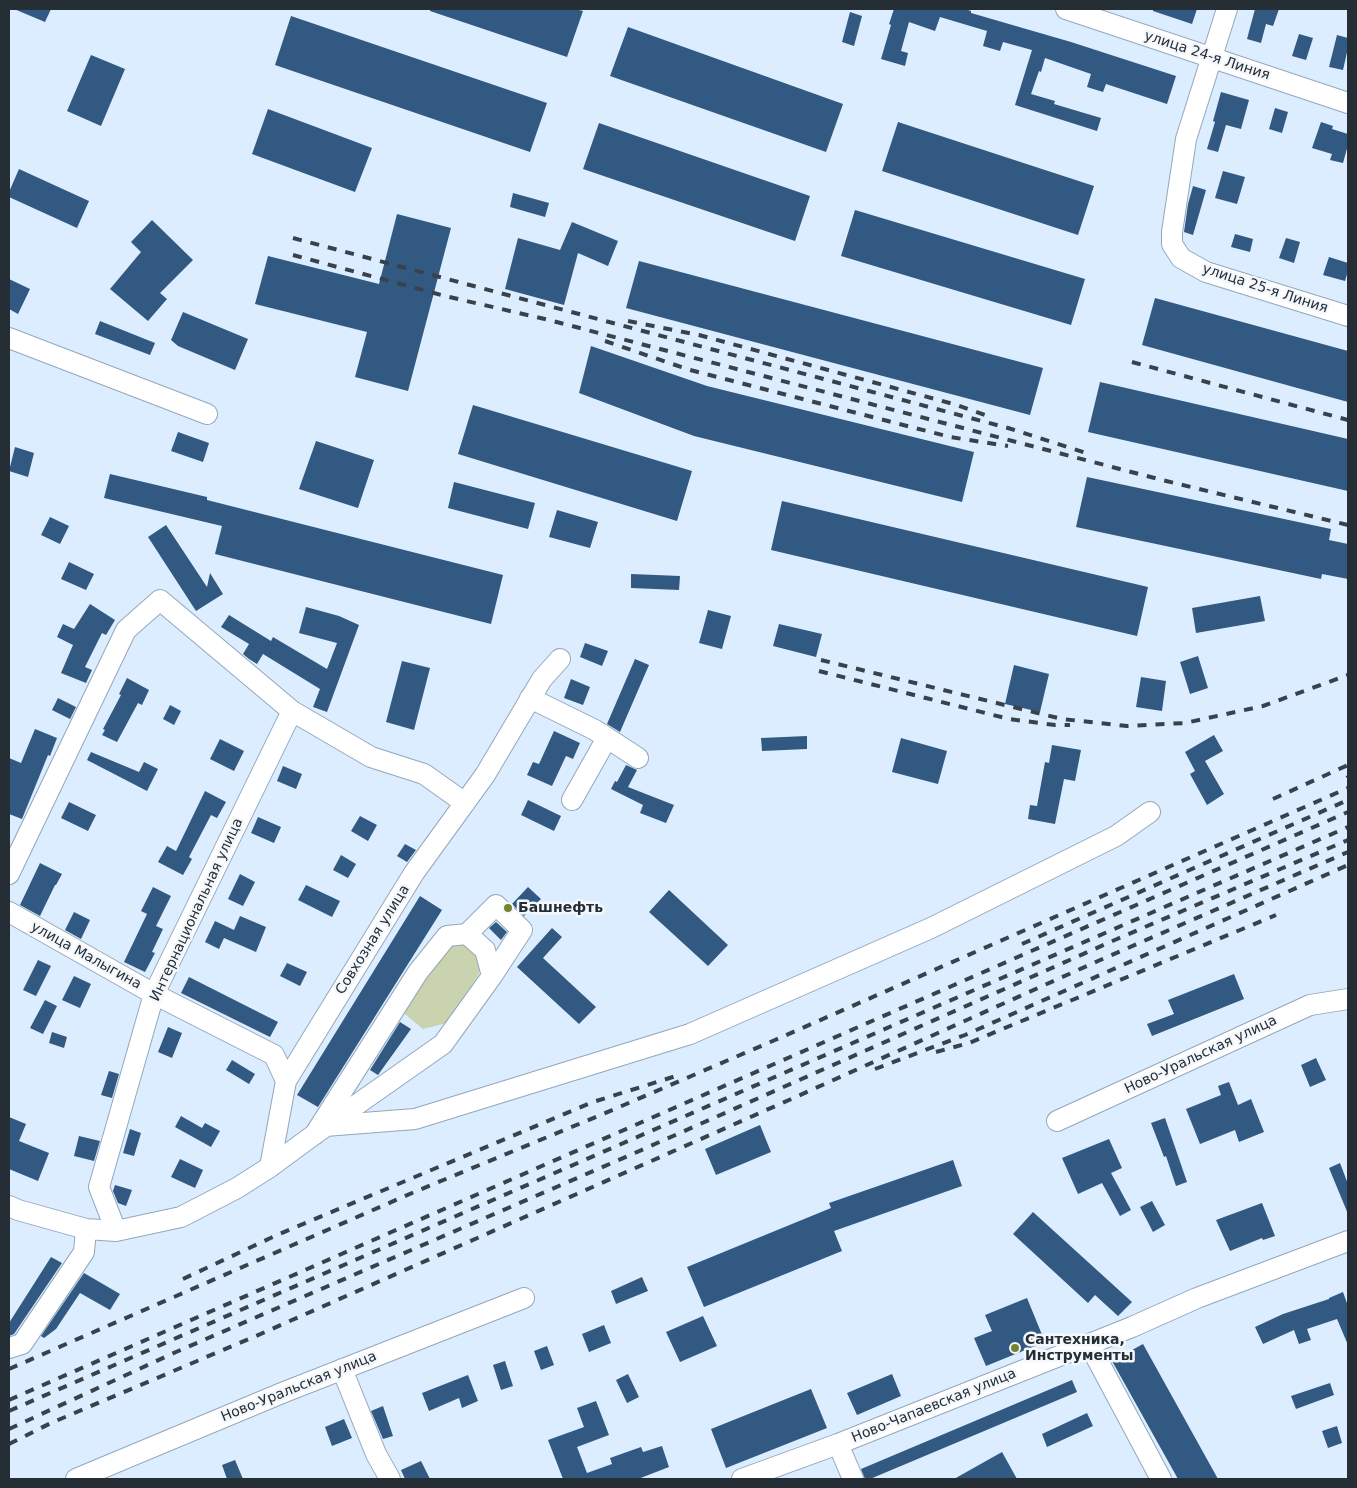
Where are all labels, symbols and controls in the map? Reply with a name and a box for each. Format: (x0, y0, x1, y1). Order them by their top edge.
street label: улица 24-я Линия (1142, 28, 1272, 84)
street label: улица 25-я Линия (1200, 261, 1330, 317)
street label: Интернациональная улица (147, 816, 247, 1004)
street label: Совхозная улица (333, 882, 413, 998)
place label: Башнефть (518, 900, 603, 916)
marker: Башнефть (502, 902, 514, 914)
street label: улица Малыгина (28, 919, 144, 993)
street label: Ново-Уральская улица (1122, 1012, 1280, 1098)
place label: Сантехника, Инструменты (1025, 1332, 1133, 1364)
marker: Сантехника, Инструменты (1009, 1342, 1021, 1354)
street label: Ново-Уральская улица (219, 1348, 379, 1426)
street label: Ново-Чапаевская улица (849, 1365, 1019, 1447)

